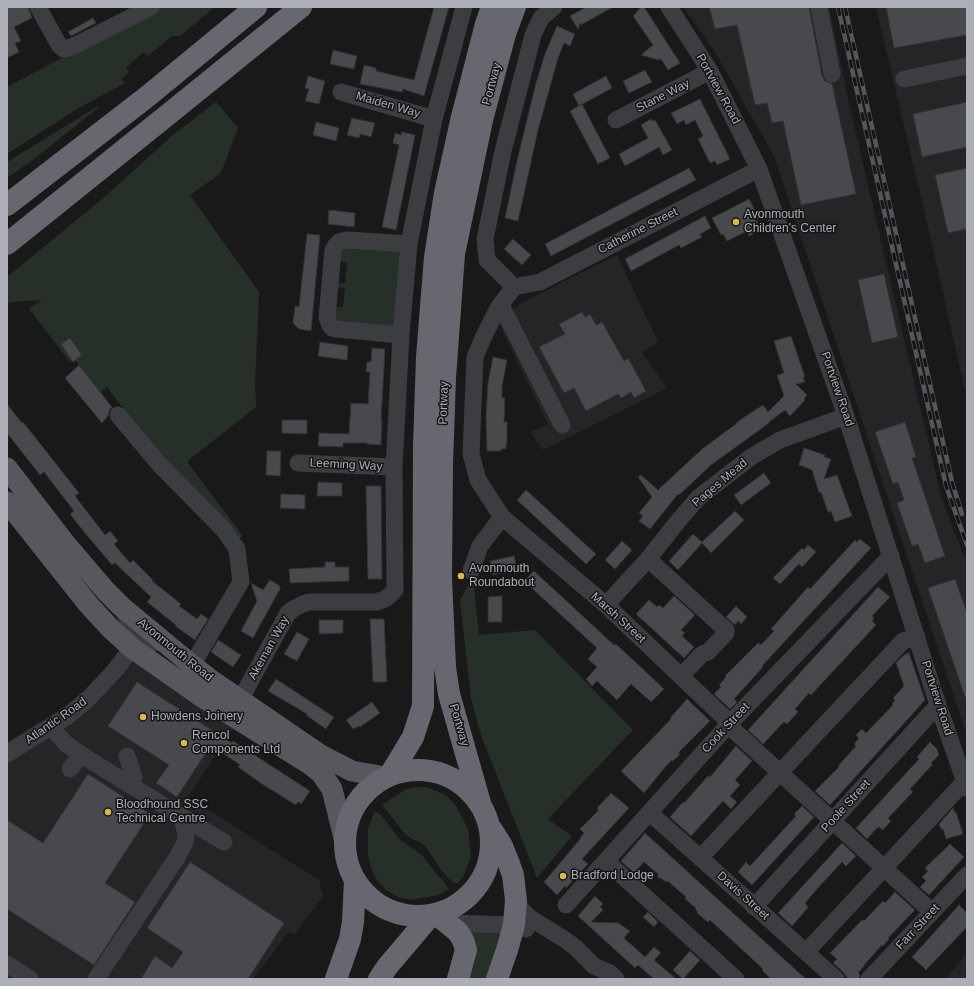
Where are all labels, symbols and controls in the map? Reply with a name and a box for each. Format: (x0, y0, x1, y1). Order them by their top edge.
street label: Portview Road (693, 51, 743, 127)
street label: Portway (479, 61, 505, 107)
street label: Stane Way (634, 76, 692, 116)
street label: Maiden Way (354, 89, 422, 121)
street label: Catherine Street (596, 205, 680, 257)
place label: Avonmouth Children's Center (744, 208, 836, 236)
marker: Avonmouth Children's Center (731, 217, 741, 227)
street label: Portview Road (817, 350, 857, 428)
street label: Portway (436, 381, 452, 425)
street label: Leeming Way (309, 456, 383, 474)
street label: Pages Mead (690, 456, 750, 510)
place label: Avonmouth Roundabout (469, 562, 534, 590)
marker: Avonmouth Roundabout (456, 571, 466, 581)
street label: Marsh Street (588, 590, 648, 646)
street label: Akeman Way (246, 613, 292, 683)
street label: Avonmouth Road (135, 615, 215, 685)
street label: Portview Road (918, 659, 956, 737)
street label: Atlantic Road (23, 695, 89, 747)
street label: Cook Street (699, 700, 753, 756)
street label: Portway (446, 702, 472, 748)
place label: Howdens Joinery (151, 710, 243, 724)
marker: Howdens Joinery (138, 712, 148, 722)
place label: Rencol Components Ltd (192, 729, 280, 757)
marker: Rencol Components Ltd (179, 738, 189, 748)
street label: Poole Street (819, 777, 873, 835)
place label: Bloodhound SSC Technical Centre (116, 798, 208, 826)
marker: Bloodhound SSC Technical Centre (103, 807, 113, 817)
place label: Bradford Lodge (571, 869, 654, 883)
street label: Davis Street (714, 869, 772, 923)
marker: Bradford Lodge (558, 871, 568, 881)
street label: Farr Street (893, 901, 943, 953)

